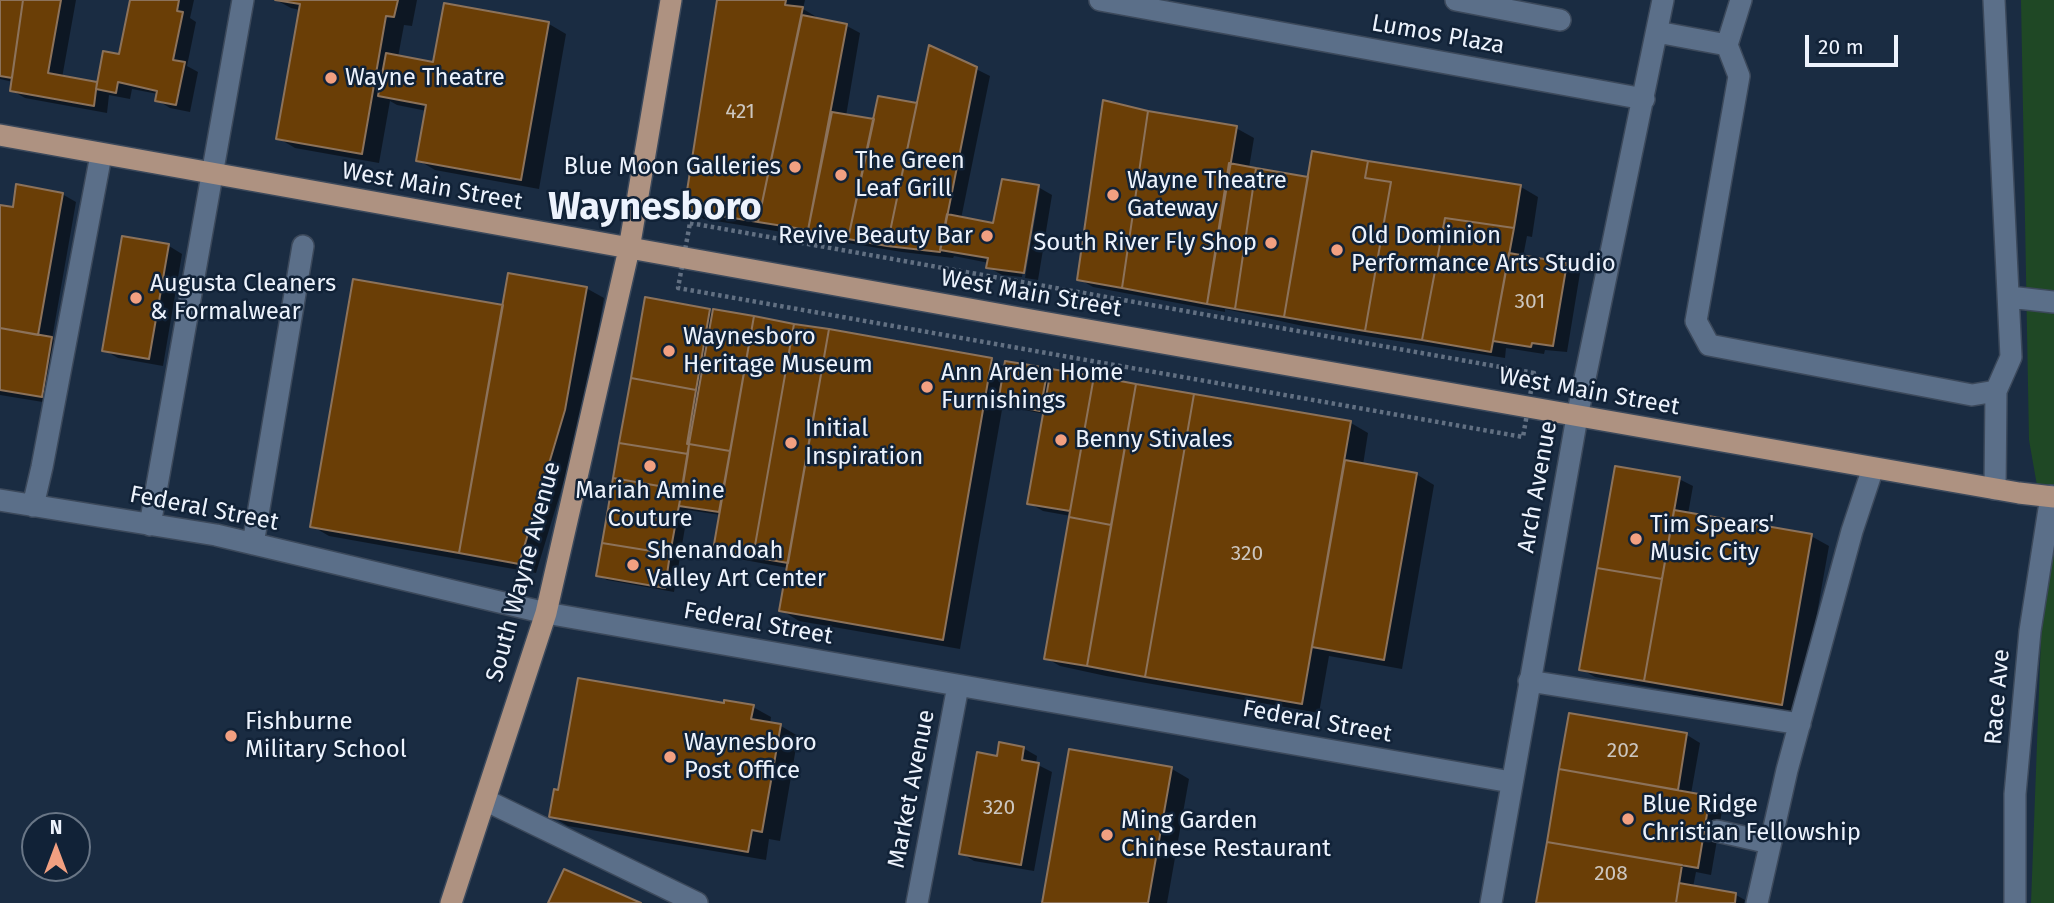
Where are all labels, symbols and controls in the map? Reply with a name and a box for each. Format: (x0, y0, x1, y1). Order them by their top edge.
street label: Lumos Plaza (1369, 9, 1507, 61)
scale bar (1809, 21, 1902, 65)
text: 20 m (1818, 34, 1864, 60)
place label: Wayne Theatre (345, 64, 505, 92)
marker: Wayne Theatre (323, 70, 339, 86)
house number: 421 (725, 99, 755, 125)
place label: The Green Leaf Grill (855, 147, 965, 203)
place label: Blue Moon Galleries (564, 153, 781, 181)
street label: West Main Street (339, 157, 525, 217)
marker: Blue Moon Galleries (787, 159, 803, 175)
marker: The Green Leaf Grill (833, 167, 849, 183)
place label: Wayne Theatre Gateway (1127, 167, 1287, 223)
district label: Waynesboro (548, 185, 762, 231)
marker: Wayne Theatre Gateway (1105, 187, 1121, 203)
place label: Revive Beauty Bar (778, 222, 973, 250)
place label: Old Dominion Performance Arts Studio (1351, 222, 1616, 278)
marker: Revive Beauty Bar (979, 228, 995, 244)
place label: South River Fly Shop (1033, 229, 1257, 257)
marker: South River Fly Shop (1263, 235, 1279, 251)
marker: Old Dominion Performance Arts Studio (1329, 242, 1345, 258)
street label: West Main Street (938, 264, 1124, 324)
place label: Augusta Cleaners & Formalwear (150, 270, 336, 326)
house number: 301 (1515, 289, 1545, 315)
marker: Augusta Cleaners & Formalwear (128, 290, 144, 306)
place label: Waynesboro Heritage Museum (683, 323, 873, 379)
marker: Waynesboro Heritage Museum (661, 343, 677, 359)
place label: Ann Arden Home Furnishings (941, 359, 1123, 415)
street label: West Main Street (1496, 362, 1682, 422)
marker: Ann Arden Home Furnishings (919, 379, 935, 395)
place label: Initial Inspiration (805, 415, 923, 471)
street label: Arch Avenue (1512, 419, 1564, 555)
place label: Benny Stivales (1075, 426, 1233, 454)
marker: Benny Stivales (1053, 432, 1069, 448)
marker: Initial Inspiration (783, 435, 799, 451)
marker: Mariah Amine Couture (642, 458, 658, 474)
street label: South Wayne Avenue (481, 459, 567, 685)
place label: Mariah Amine Couture (575, 477, 725, 533)
street label: Federal Street (127, 480, 281, 538)
place label: Tim Spears' Music City (1650, 511, 1774, 567)
marker: Tim Spears' Music City (1628, 531, 1644, 547)
place label: Shenandoah Valley Art Center (647, 537, 826, 593)
house number: 320 (1231, 541, 1263, 567)
marker: Shenandoah Valley Art Center (625, 557, 641, 573)
street label: Federal Street (681, 597, 835, 651)
street label: Race Ave (1979, 648, 2017, 746)
street label: Federal Street (1240, 695, 1394, 749)
street label: Market Avenue (883, 707, 941, 871)
place label: Fishburne Military School (245, 708, 407, 764)
marker: Fishburne Military School (223, 728, 239, 744)
place label: Waynesboro Post Office (684, 729, 817, 785)
house number: 202 (1607, 738, 1639, 764)
marker: Waynesboro Post Office (662, 749, 678, 765)
place label: Blue Ridge Christian Fellowship (1642, 791, 1861, 847)
house number: 320 (983, 795, 1015, 821)
place label: Ming Garden Chinese Restaurant (1121, 807, 1331, 863)
marker: Blue Ridge Christian Fellowship (1620, 811, 1636, 827)
north arrow (21, 812, 91, 882)
text: N (50, 816, 62, 839)
marker: Ming Garden Chinese Restaurant (1099, 827, 1115, 843)
house number: 208 (1594, 861, 1628, 887)

